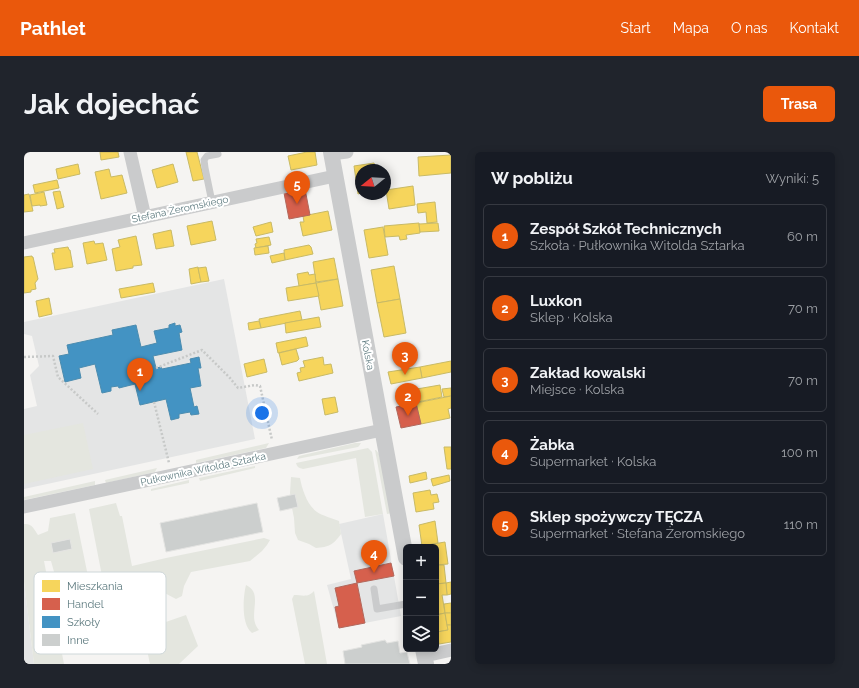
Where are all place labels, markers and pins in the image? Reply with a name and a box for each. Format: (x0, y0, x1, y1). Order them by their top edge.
pin: 5 (284, 171, 310, 204)
pin: 3 (392, 342, 418, 375)
pin: 1 (127, 358, 153, 391)
pin: 2 (395, 383, 421, 416)
pin: 4 (361, 540, 387, 573)

